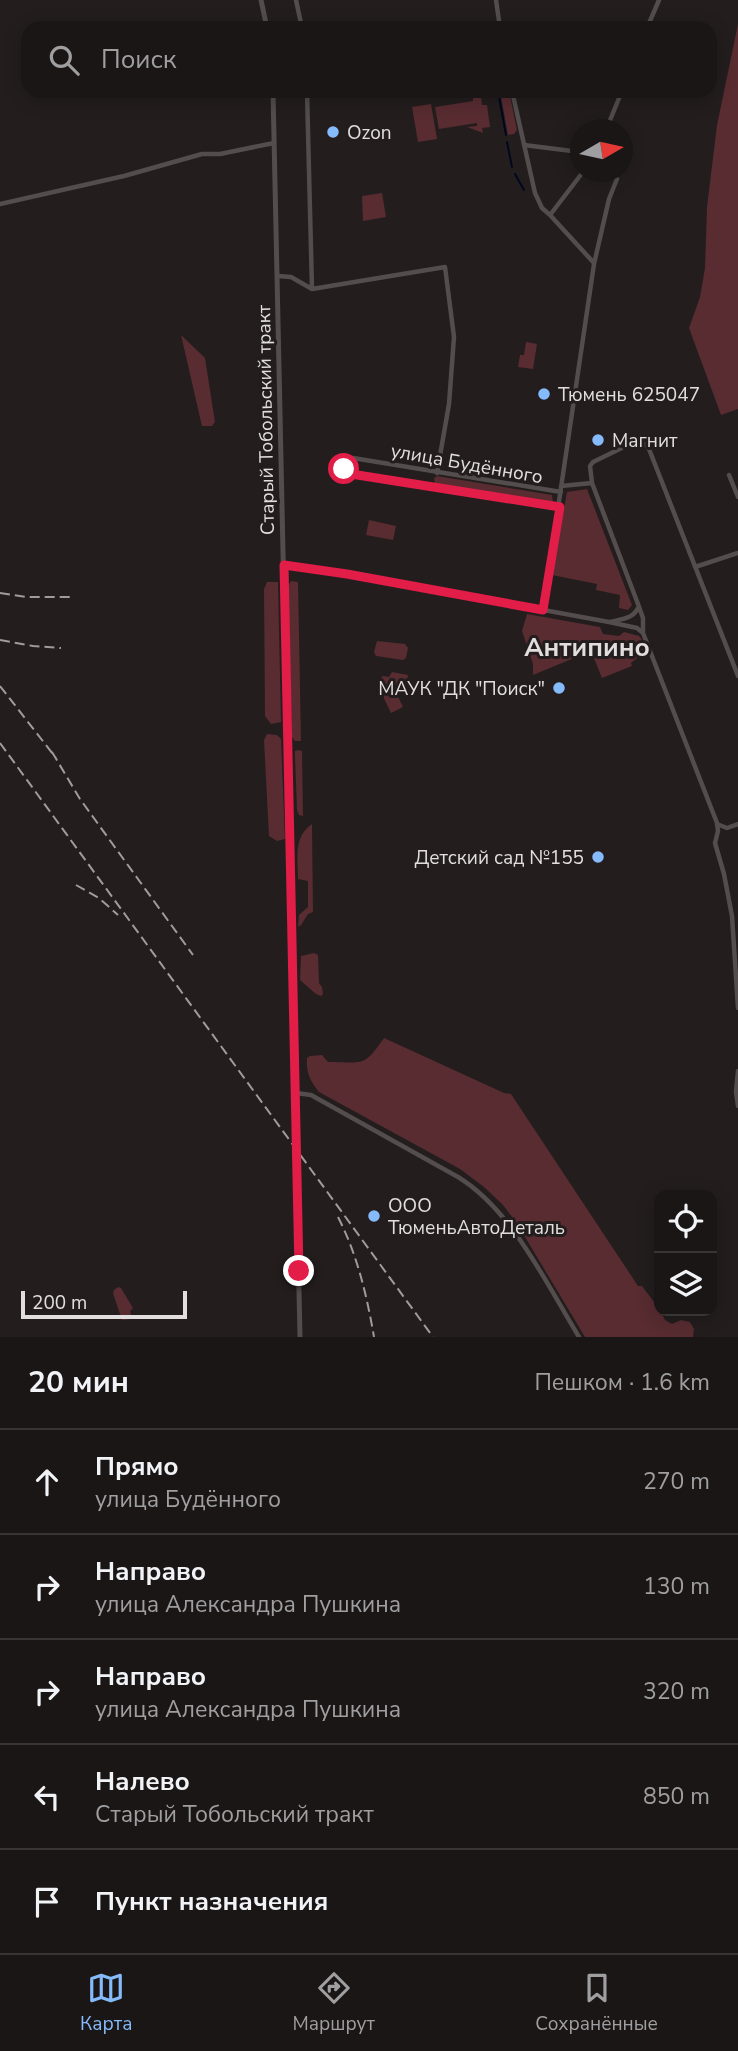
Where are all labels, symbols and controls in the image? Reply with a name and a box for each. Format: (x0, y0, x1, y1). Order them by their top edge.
search box (21, 21, 717, 98)
icon: search (45, 41, 83, 79)
text: Поиск (101, 42, 177, 77)
north arrow (570, 119, 633, 182)
place label: Ozon (347, 120, 392, 146)
marker: Ozon (325, 124, 341, 140)
street label: Старый Тобольский тракт (251, 304, 281, 535)
place label: Тюмень 625047 (558, 382, 700, 408)
marker: Тюмень 625047 (536, 386, 552, 402)
place label: Магнит (612, 428, 678, 454)
marker: Магнит (590, 432, 606, 448)
street label: улица Будённого (389, 438, 545, 490)
route start (328, 453, 359, 484)
district label: Антипино (524, 630, 650, 665)
place label: МАУК "ДК "Поиск" (378, 676, 545, 702)
marker: МАУК "ДК "Поиск" (551, 680, 567, 696)
place label: Детский сад №155 (414, 845, 584, 871)
marker: Детский сад №155 (590, 849, 606, 865)
map controls (654, 1190, 717, 1316)
button: locate (654, 1190, 717, 1253)
place label: ООО ТюменьАвтоДеталь (388, 1193, 565, 1241)
marker: ООО ТюменьАвтоДеталь (366, 1208, 382, 1224)
button: layers (654, 1253, 717, 1316)
route end (283, 1255, 314, 1286)
scale bar (21, 1288, 187, 1320)
text: 200 m (32, 1290, 87, 1316)
text: 20 мин (28, 1362, 129, 1403)
text: Пешком · 1.6 km (534, 1367, 710, 1398)
text: Прямо (95, 1449, 179, 1484)
icon: ahead (28, 1463, 66, 1501)
text: 270 m (643, 1466, 710, 1497)
text: улица Будённого (95, 1484, 281, 1515)
text: Направо (95, 1554, 206, 1589)
icon: right (28, 1568, 66, 1606)
text: 130 m (643, 1571, 710, 1602)
text: улица Александра Пушкина (95, 1589, 401, 1620)
text: Направо (95, 1659, 206, 1694)
icon: right (28, 1673, 66, 1711)
text: 320 m (643, 1676, 710, 1707)
text: улица Александра Пушкина (95, 1694, 401, 1725)
text: Налево (95, 1764, 190, 1799)
icon: left (28, 1778, 66, 1816)
text: 850 m (643, 1781, 710, 1812)
text: Старый Тобольский тракт (95, 1799, 374, 1830)
icon: arrive (28, 1883, 66, 1921)
text: Пункт назначения (95, 1884, 328, 1919)
tab: Карта (80, 1969, 132, 2037)
tab: Маршрут (293, 1969, 375, 2037)
tab: Сохранённые (535, 1969, 658, 2037)

